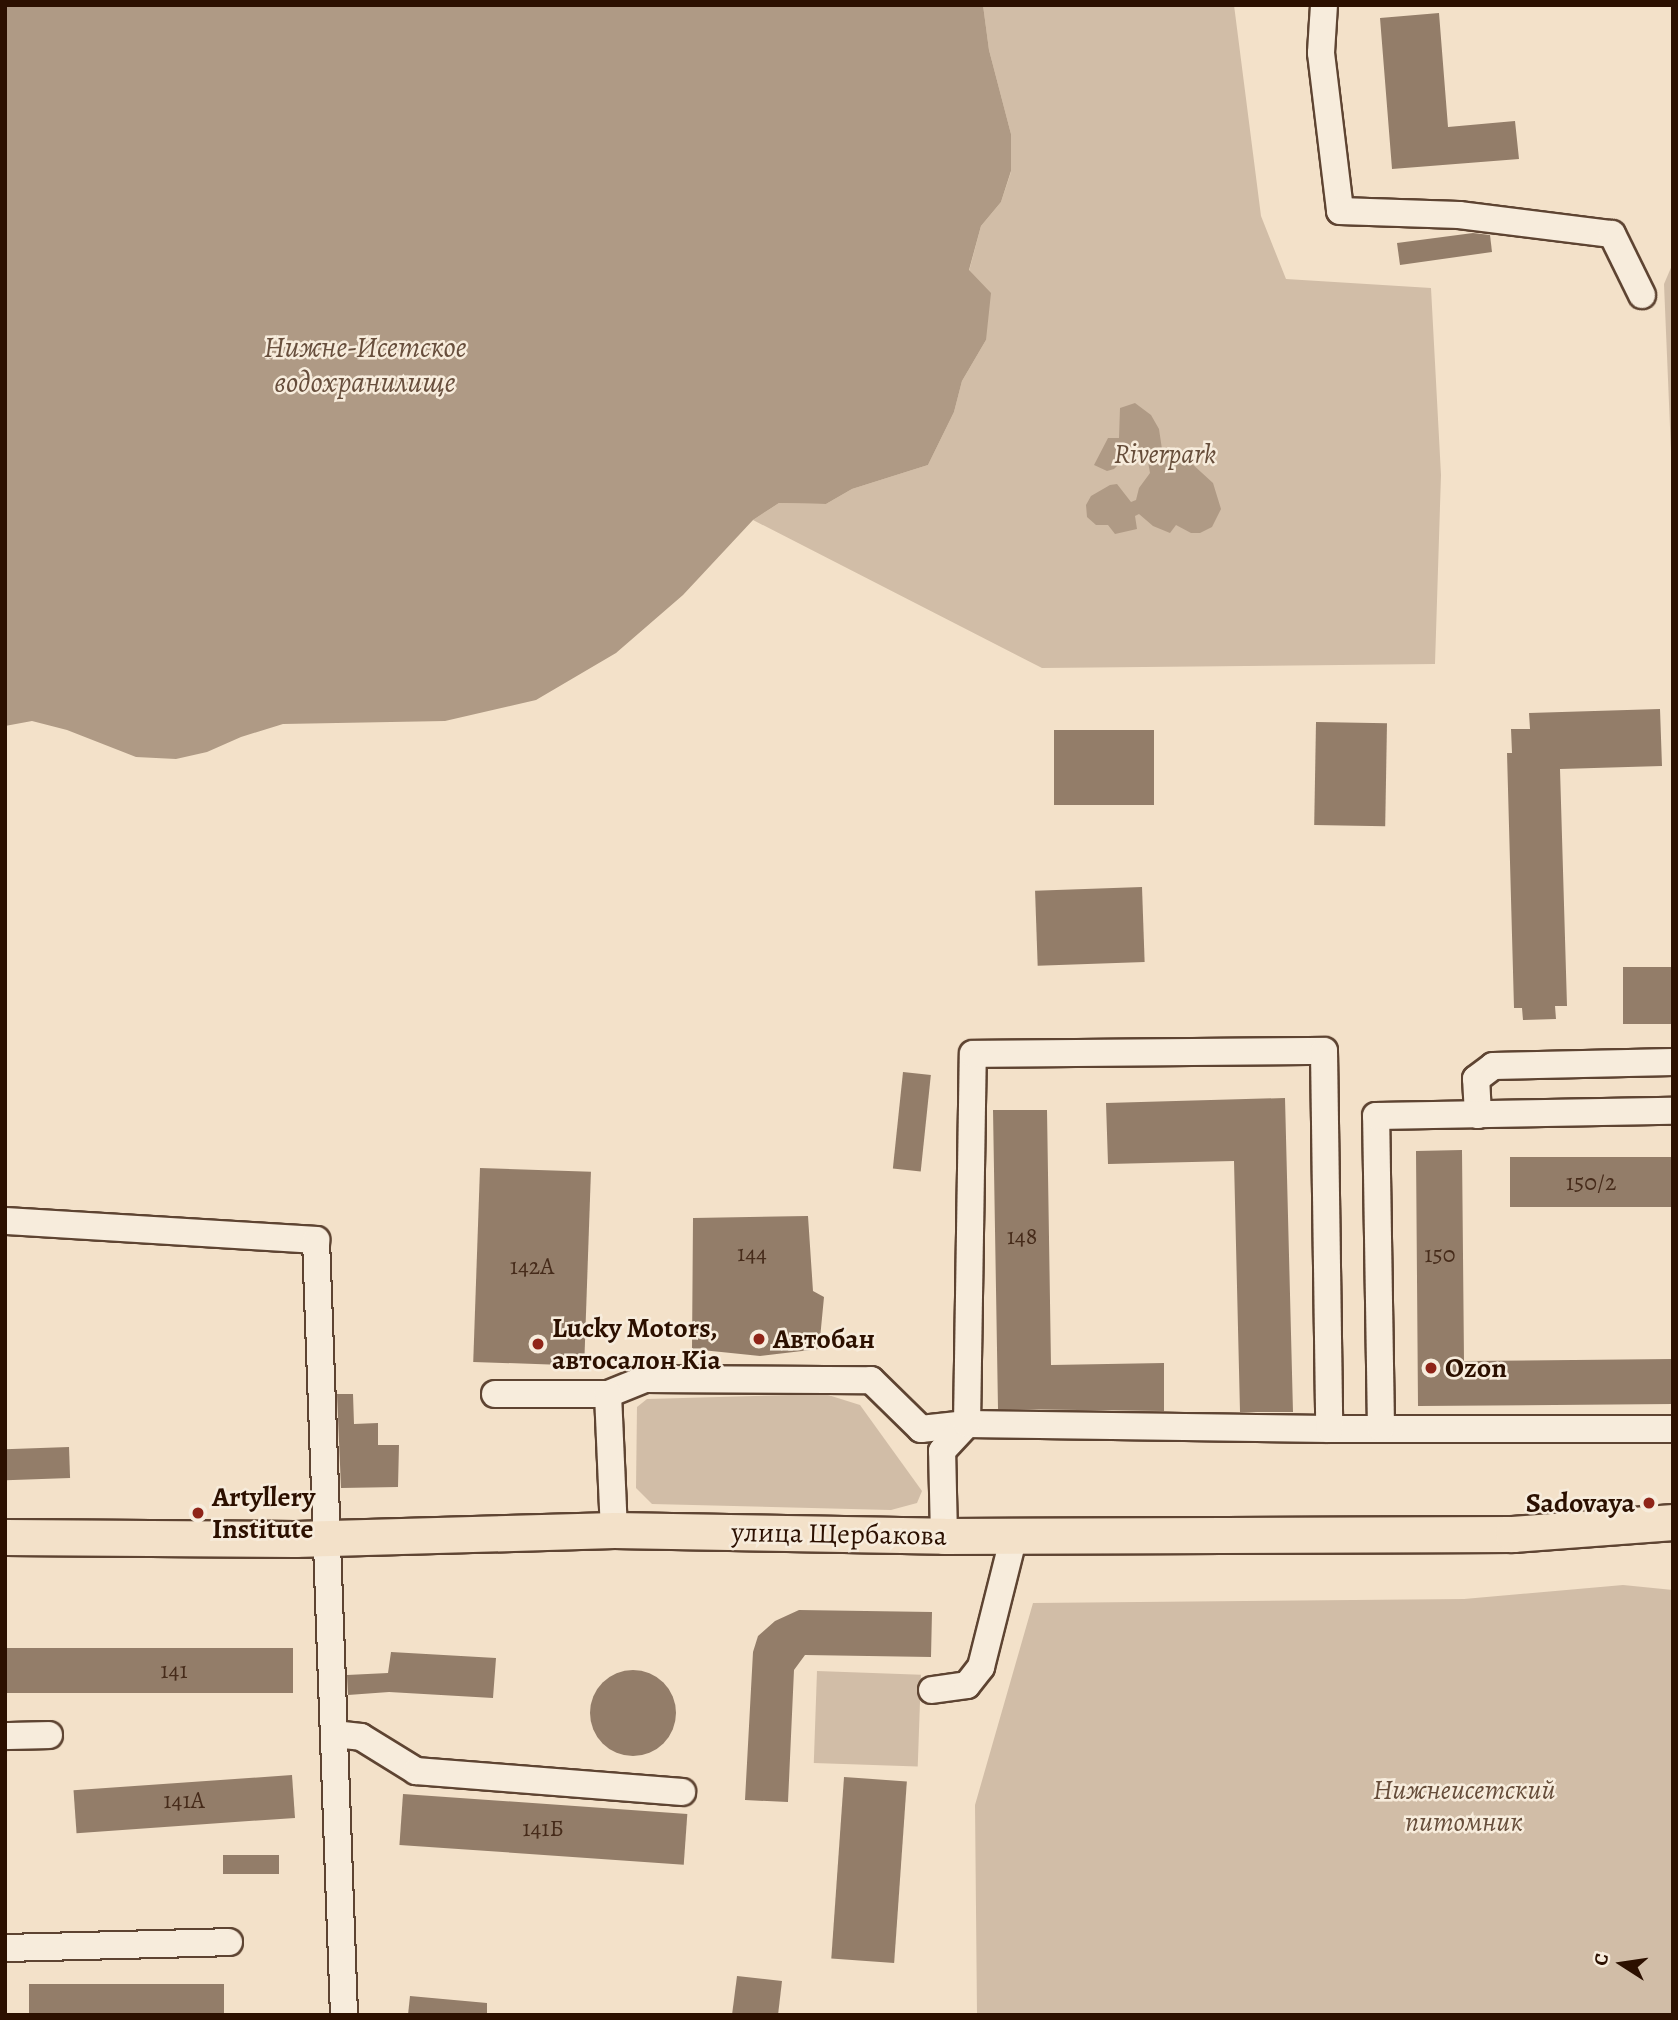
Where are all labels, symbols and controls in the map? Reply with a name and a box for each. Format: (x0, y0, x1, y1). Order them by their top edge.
water label: Нижне-Исетское водохранилище (263, 329, 467, 400)
park label: Riverpark (1114, 437, 1216, 471)
house number: 150/2 (1566, 1169, 1616, 1197)
house number: 148 (1007, 1223, 1037, 1251)
house number: 144 (737, 1240, 767, 1268)
house number: 150 (1424, 1241, 1456, 1269)
house number: 142А (510, 1253, 554, 1281)
place label: Lucky Motors, автосалон Kia (552, 1311, 721, 1377)
place label: Автобан (773, 1322, 875, 1356)
marker: Автобан (751, 1331, 767, 1347)
marker: Lucky Motors, автосалон Kia (530, 1336, 546, 1352)
place label: Ozon (1445, 1351, 1507, 1385)
marker: Ozon (1423, 1360, 1439, 1376)
place label: Artyllery Institute (212, 1480, 315, 1546)
place label: Sadovaya (1526, 1486, 1635, 1520)
marker: Sadovaya (1641, 1495, 1657, 1511)
marker: Artyllery Institute (190, 1505, 206, 1521)
street label: улица Щербакова (731, 1515, 947, 1553)
house number: 141 (160, 1657, 188, 1685)
park label: Нижнеисетский питомник (1373, 1773, 1555, 1839)
house number: 141А (163, 1787, 205, 1815)
house number: 141Б (522, 1815, 564, 1843)
north arrow (1587, 1929, 1657, 1999)
text: С (1588, 1951, 1615, 1968)

